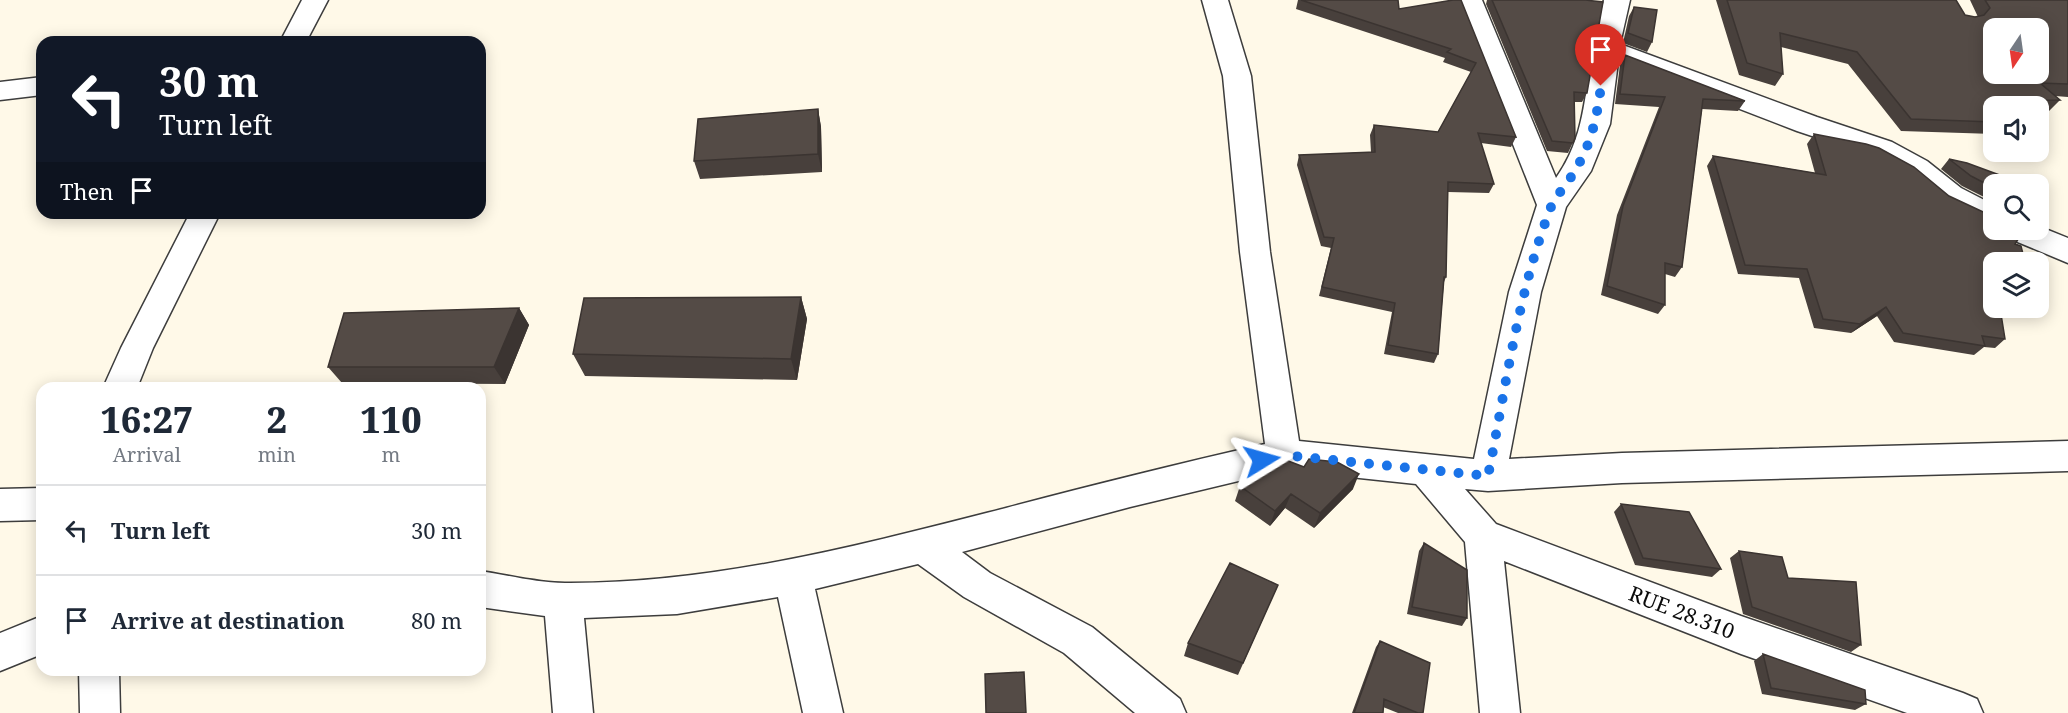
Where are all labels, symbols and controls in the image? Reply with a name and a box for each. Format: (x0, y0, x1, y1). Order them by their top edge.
north arrow (1983, 18, 2049, 84)
map controls (1983, 18, 2049, 318)
pin (1575, 24, 1626, 86)
icon: arrive (1584, 33, 1617, 66)
text: 30 m (159, 52, 259, 109)
icon: left (60, 60, 138, 138)
button: sound (1983, 96, 2049, 162)
text: Turn left (159, 106, 272, 143)
icon: arrive (125, 174, 158, 207)
button: search (1983, 174, 2049, 240)
text: Then (60, 176, 113, 206)
button: layers (1983, 252, 2049, 318)
text: 16:27 (100, 395, 193, 444)
text: 2 (267, 395, 287, 444)
text: 110 (360, 395, 422, 444)
position arrow (1230, 428, 1294, 492)
text: Arrival (113, 441, 181, 468)
text: min (258, 441, 296, 468)
text: m (382, 441, 400, 468)
icon: left (60, 514, 93, 547)
text: Turn left (111, 515, 210, 545)
text: 30 m (411, 515, 462, 545)
street label: RUE 28.310 (1625, 579, 1739, 645)
icon: arrive (60, 604, 93, 637)
text: Arrive at destination (111, 605, 345, 635)
text: 80 m (411, 605, 462, 635)

